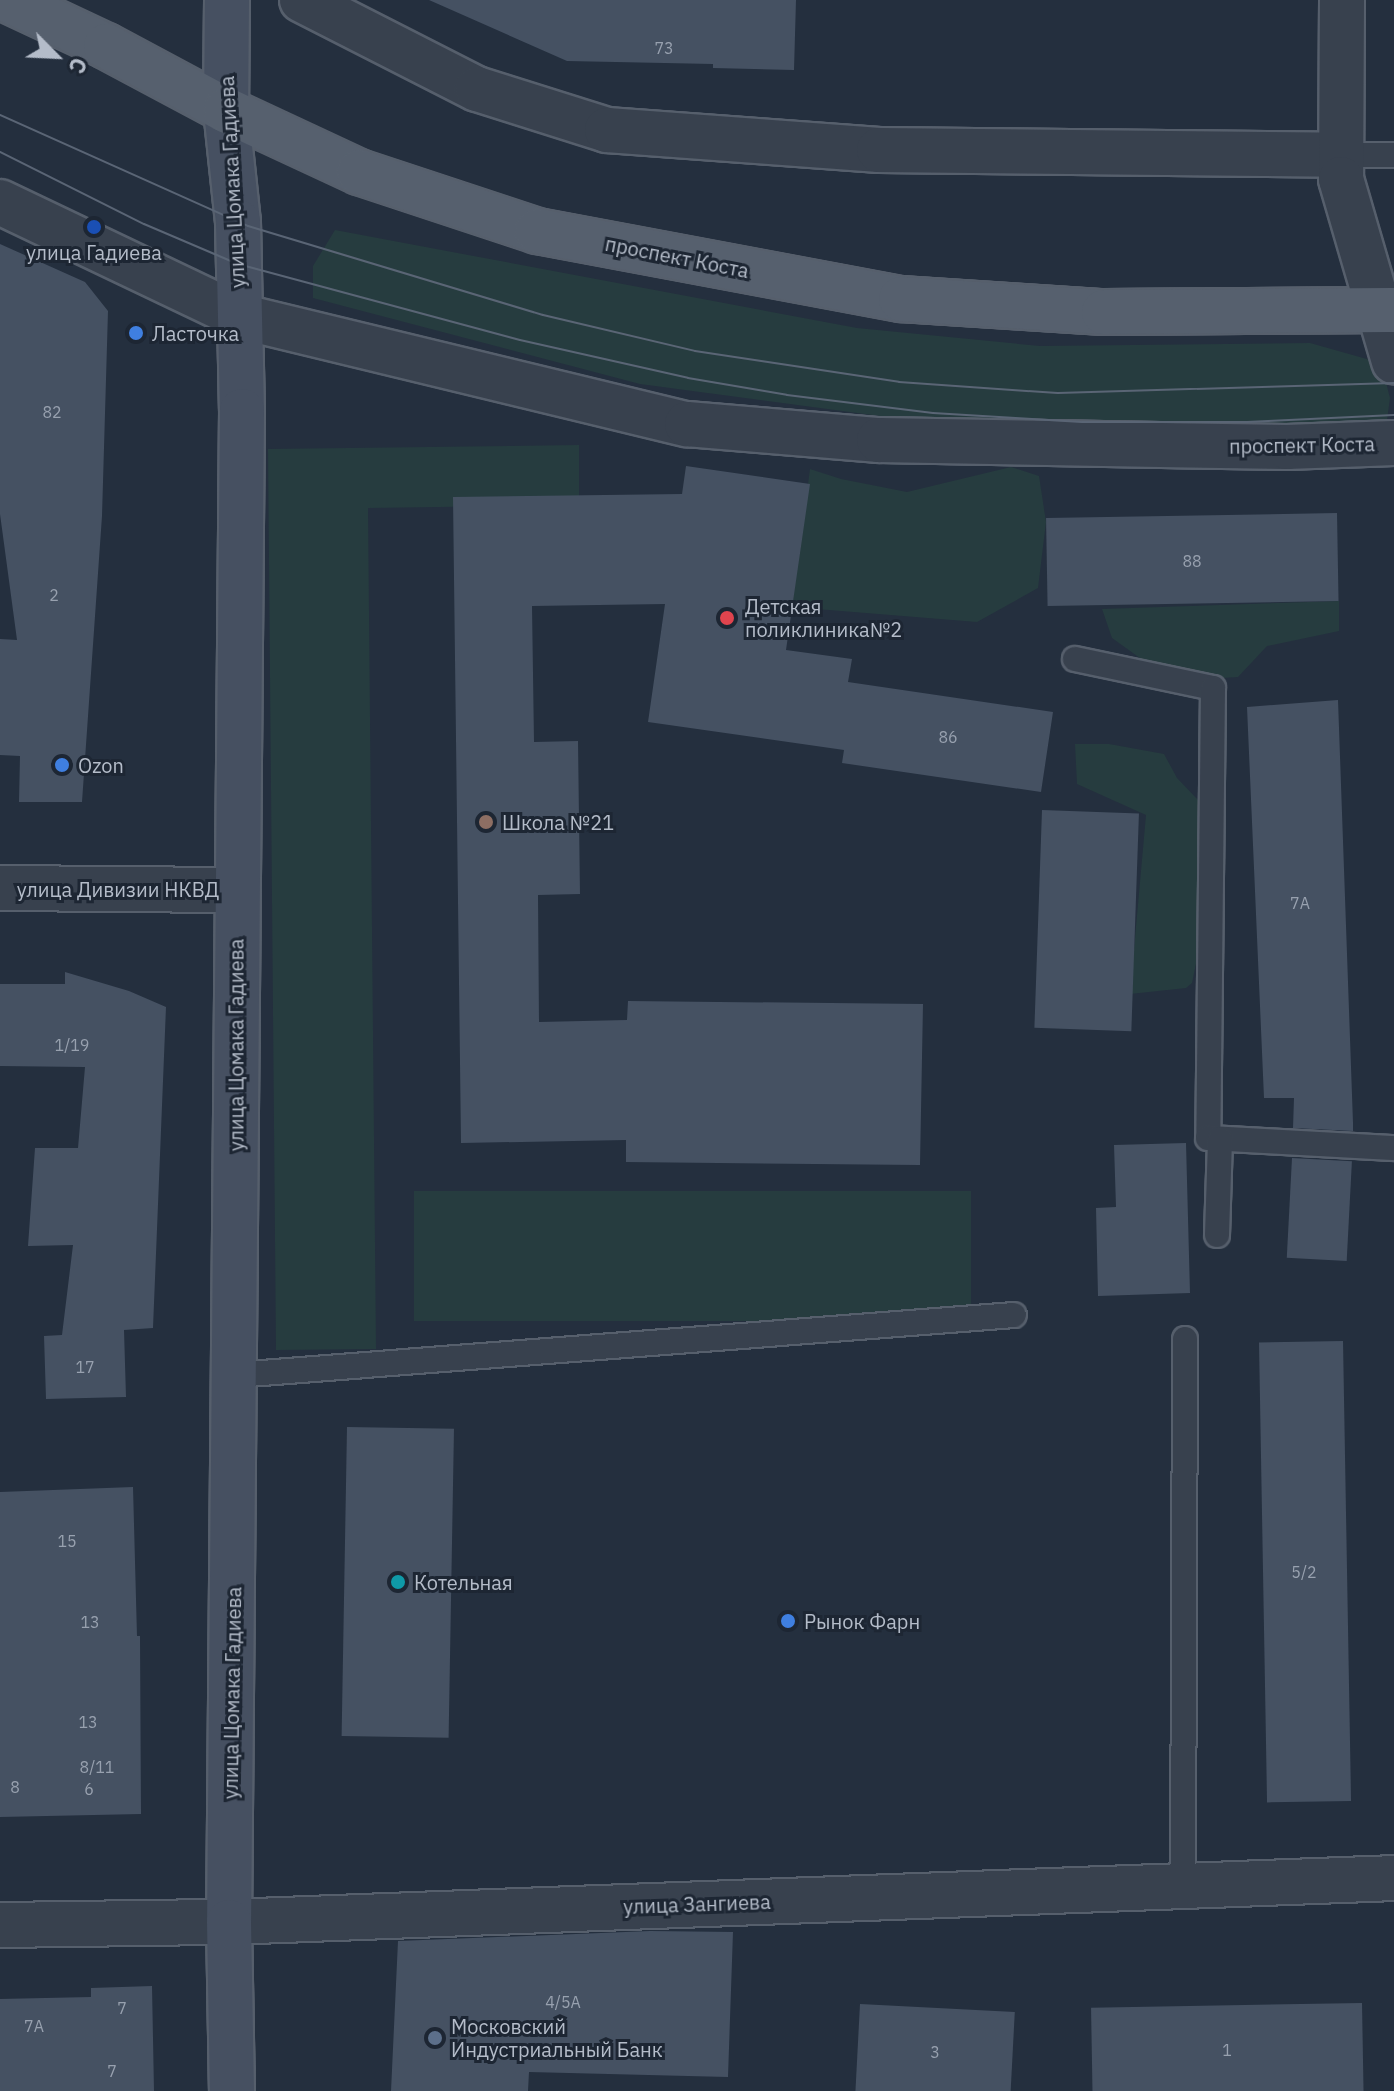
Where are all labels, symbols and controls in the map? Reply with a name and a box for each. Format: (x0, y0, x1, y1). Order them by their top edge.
north arrow (16, 16, 96, 96)
house number: 73 (654, 38, 674, 58)
text: С (62, 54, 95, 78)
street label: улица Цомака Гадиева (214, 75, 250, 289)
marker: улица Гадиева (85, 218, 103, 236)
street label: проспект Коста (603, 231, 751, 283)
place label: улица Гадиева (26, 240, 162, 264)
place label: Ласточка (152, 321, 239, 345)
marker: Ласточка (127, 324, 145, 342)
house number: 82 (42, 402, 62, 422)
street label: проспект Коста (1229, 432, 1375, 458)
house number: 88 (1182, 551, 1202, 571)
house number: 2 (49, 585, 59, 605)
place label: Детская поликлиника№2 (745, 594, 902, 641)
marker: Детская поликлиника№2 (716, 607, 738, 629)
house number: 86 (938, 727, 958, 747)
place label: Ozon (78, 753, 124, 777)
marker: Ozon (53, 756, 71, 774)
place label: Школа №21 (502, 810, 614, 834)
marker: Школа №21 (477, 813, 495, 831)
street label: улица Дивизии НКВД (17, 877, 219, 901)
house number: 7А (1290, 893, 1310, 913)
street label: улица Цомака Гадиева (224, 939, 248, 1151)
house number: 1/19 (55, 1035, 89, 1055)
house number: 17 (75, 1357, 95, 1377)
house number: 15 (57, 1531, 77, 1551)
house number: 5/2 (1291, 1562, 1317, 1582)
place label: Котельная (414, 1570, 513, 1594)
marker: Котельная (389, 1573, 407, 1591)
street label: улица Цомака Гадиева (218, 1587, 246, 1799)
place label: Рынок Фарн (804, 1609, 920, 1633)
house number: 13 (80, 1612, 100, 1632)
marker: Рынок Фарн (779, 1612, 797, 1630)
house number: 13 (78, 1712, 98, 1732)
house number: 8/11 (80, 1757, 114, 1777)
house number: 8 (10, 1777, 20, 1797)
house number: 6 (84, 1779, 94, 1799)
street label: улица Зангиева (623, 1889, 771, 1919)
house number: 4/5А (545, 1992, 581, 2012)
house number: 7 (117, 1998, 127, 2018)
place label: Московский Индустриальный Банк (451, 2014, 663, 2061)
house number: 7А (24, 2016, 44, 2036)
marker: Московский Индустриальный Банк (426, 2029, 444, 2047)
house number: 1 (1222, 2040, 1232, 2060)
house number: 3 (930, 2042, 940, 2062)
house number: 7 (107, 2061, 117, 2081)

